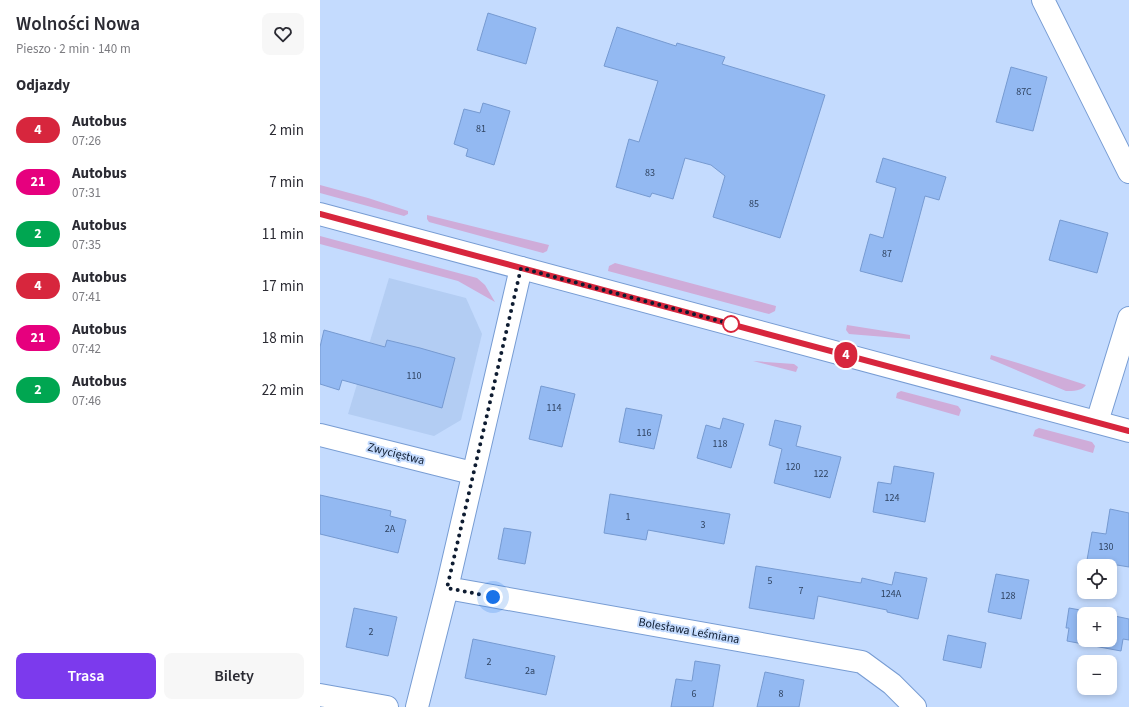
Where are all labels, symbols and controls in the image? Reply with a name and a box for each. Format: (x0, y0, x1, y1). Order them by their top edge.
text: Wolności Nowa (16, 11, 140, 38)
button: heart (262, 13, 304, 55)
text: Pieszo · 2 min · 140 m (16, 40, 131, 58)
text: Odjazdy (16, 75, 70, 96)
house number: 87C (1016, 85, 1032, 99)
text: Autobus (72, 111, 127, 132)
text: 4 (34, 120, 42, 140)
text: 2 min (269, 120, 304, 141)
house number: 81 (476, 122, 486, 136)
text: 07:26 (72, 132, 101, 150)
text: Autobus (72, 163, 127, 184)
house number: 83 (645, 166, 655, 180)
text: 21 (31, 172, 45, 192)
text: 7 min (269, 172, 304, 193)
text: 07:31 (72, 184, 101, 202)
house number: 85 (749, 197, 759, 211)
text: Autobus (72, 215, 127, 236)
text: 2 (34, 224, 42, 244)
text: 11 min (262, 224, 304, 245)
text: 07:35 (72, 236, 101, 254)
house number: 87 (882, 247, 892, 261)
text: Autobus (72, 267, 127, 288)
text: 4 (34, 276, 42, 296)
text: 17 min (262, 276, 304, 297)
text: 07:41 (72, 288, 101, 306)
unlabelled marker (722, 315, 740, 333)
text: Autobus (72, 319, 127, 340)
text: 21 (31, 328, 45, 348)
text: 18 min (262, 328, 304, 349)
text: 07:42 (72, 340, 101, 358)
line badge: 4 (833, 342, 859, 368)
text: 4 (842, 345, 850, 365)
house number: 110 (407, 369, 421, 383)
text: Autobus (72, 371, 127, 392)
text: 2 (34, 380, 42, 400)
text: 22 min (262, 380, 304, 401)
text: 07:46 (72, 392, 101, 410)
house number: 114 (547, 401, 561, 415)
house number: 116 (637, 426, 651, 440)
house number: 118 (713, 437, 727, 451)
street label: Zwycięstwa (366, 439, 426, 469)
house number: 120 (786, 460, 800, 474)
house number: 122 (814, 467, 828, 481)
house number: 124 (885, 491, 899, 505)
house number: 1 (626, 510, 631, 524)
house number: 3 (701, 518, 706, 532)
house number: 2A (385, 522, 396, 536)
house number: 130 (1099, 540, 1113, 554)
map controls (1077, 559, 1117, 695)
button: locate (1077, 559, 1117, 599)
house number: 5 (768, 574, 773, 588)
house number: 7 (799, 584, 804, 598)
your location (483, 587, 503, 607)
house number: 124A (881, 587, 902, 601)
house number: 128 (1001, 589, 1015, 603)
button: + (1077, 607, 1117, 647)
street label: Bolesława Leśmiana (637, 614, 741, 648)
house number: 2 (369, 625, 374, 639)
button: Trasa (16, 653, 156, 699)
button: Bilety (164, 653, 304, 699)
house number: 2 (487, 655, 492, 669)
button: − (1077, 655, 1117, 695)
house number: 2a (525, 664, 535, 678)
house number: 6 (692, 687, 697, 701)
house number: 8 (779, 687, 784, 701)

